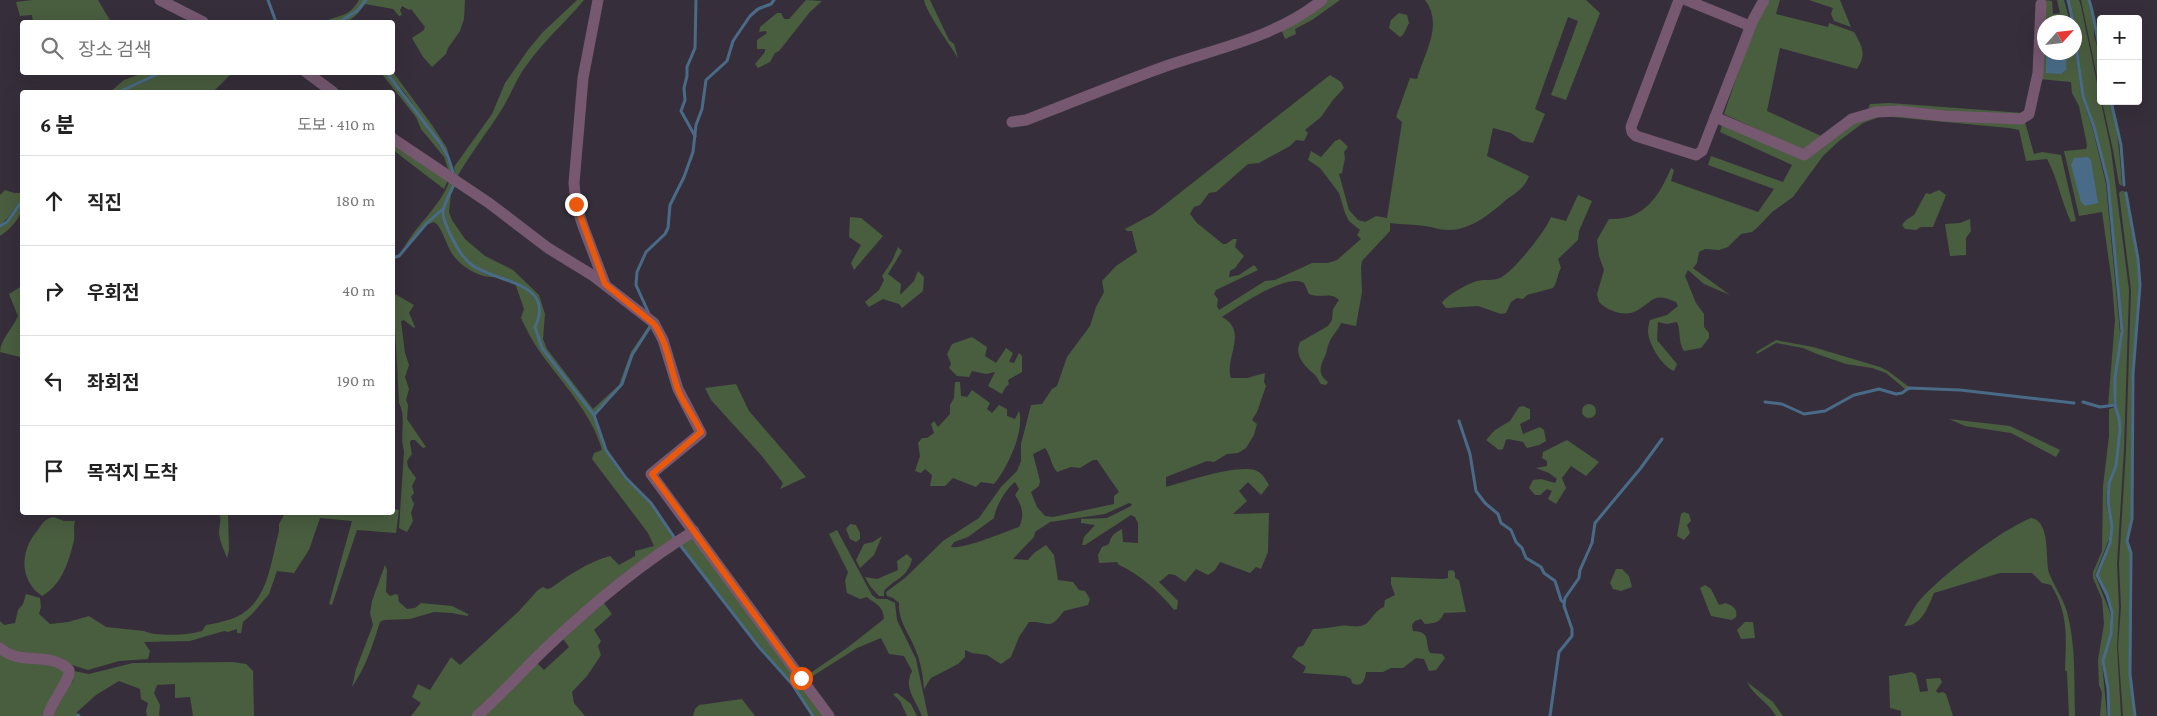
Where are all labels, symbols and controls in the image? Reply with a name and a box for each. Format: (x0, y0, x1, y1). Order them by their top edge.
north arrow (2037, 15, 2082, 60)
map controls (2097, 15, 2142, 105)
button: + (2097, 15, 2142, 60)
search box (20, 20, 395, 75)
icon: search (38, 34, 66, 62)
text: 장소 검색 (78, 39, 151, 60)
button: − (2097, 60, 2142, 105)
text: 6 분 (40, 113, 75, 137)
text: 도보 · 410 m (297, 116, 375, 133)
icon: ahead (40, 187, 68, 215)
text: 직진 (87, 192, 122, 213)
text: 180 m (336, 192, 375, 209)
route end (565, 193, 588, 216)
icon: right (40, 277, 68, 305)
text: 우회전 (87, 282, 139, 303)
text: 40 m (342, 282, 375, 299)
icon: left (40, 367, 68, 395)
text: 좌회전 (87, 372, 139, 393)
text: 190 m (337, 372, 375, 389)
icon: arrive (40, 457, 68, 485)
text: 목적지 도착 (87, 462, 178, 483)
route start (790, 667, 813, 690)

